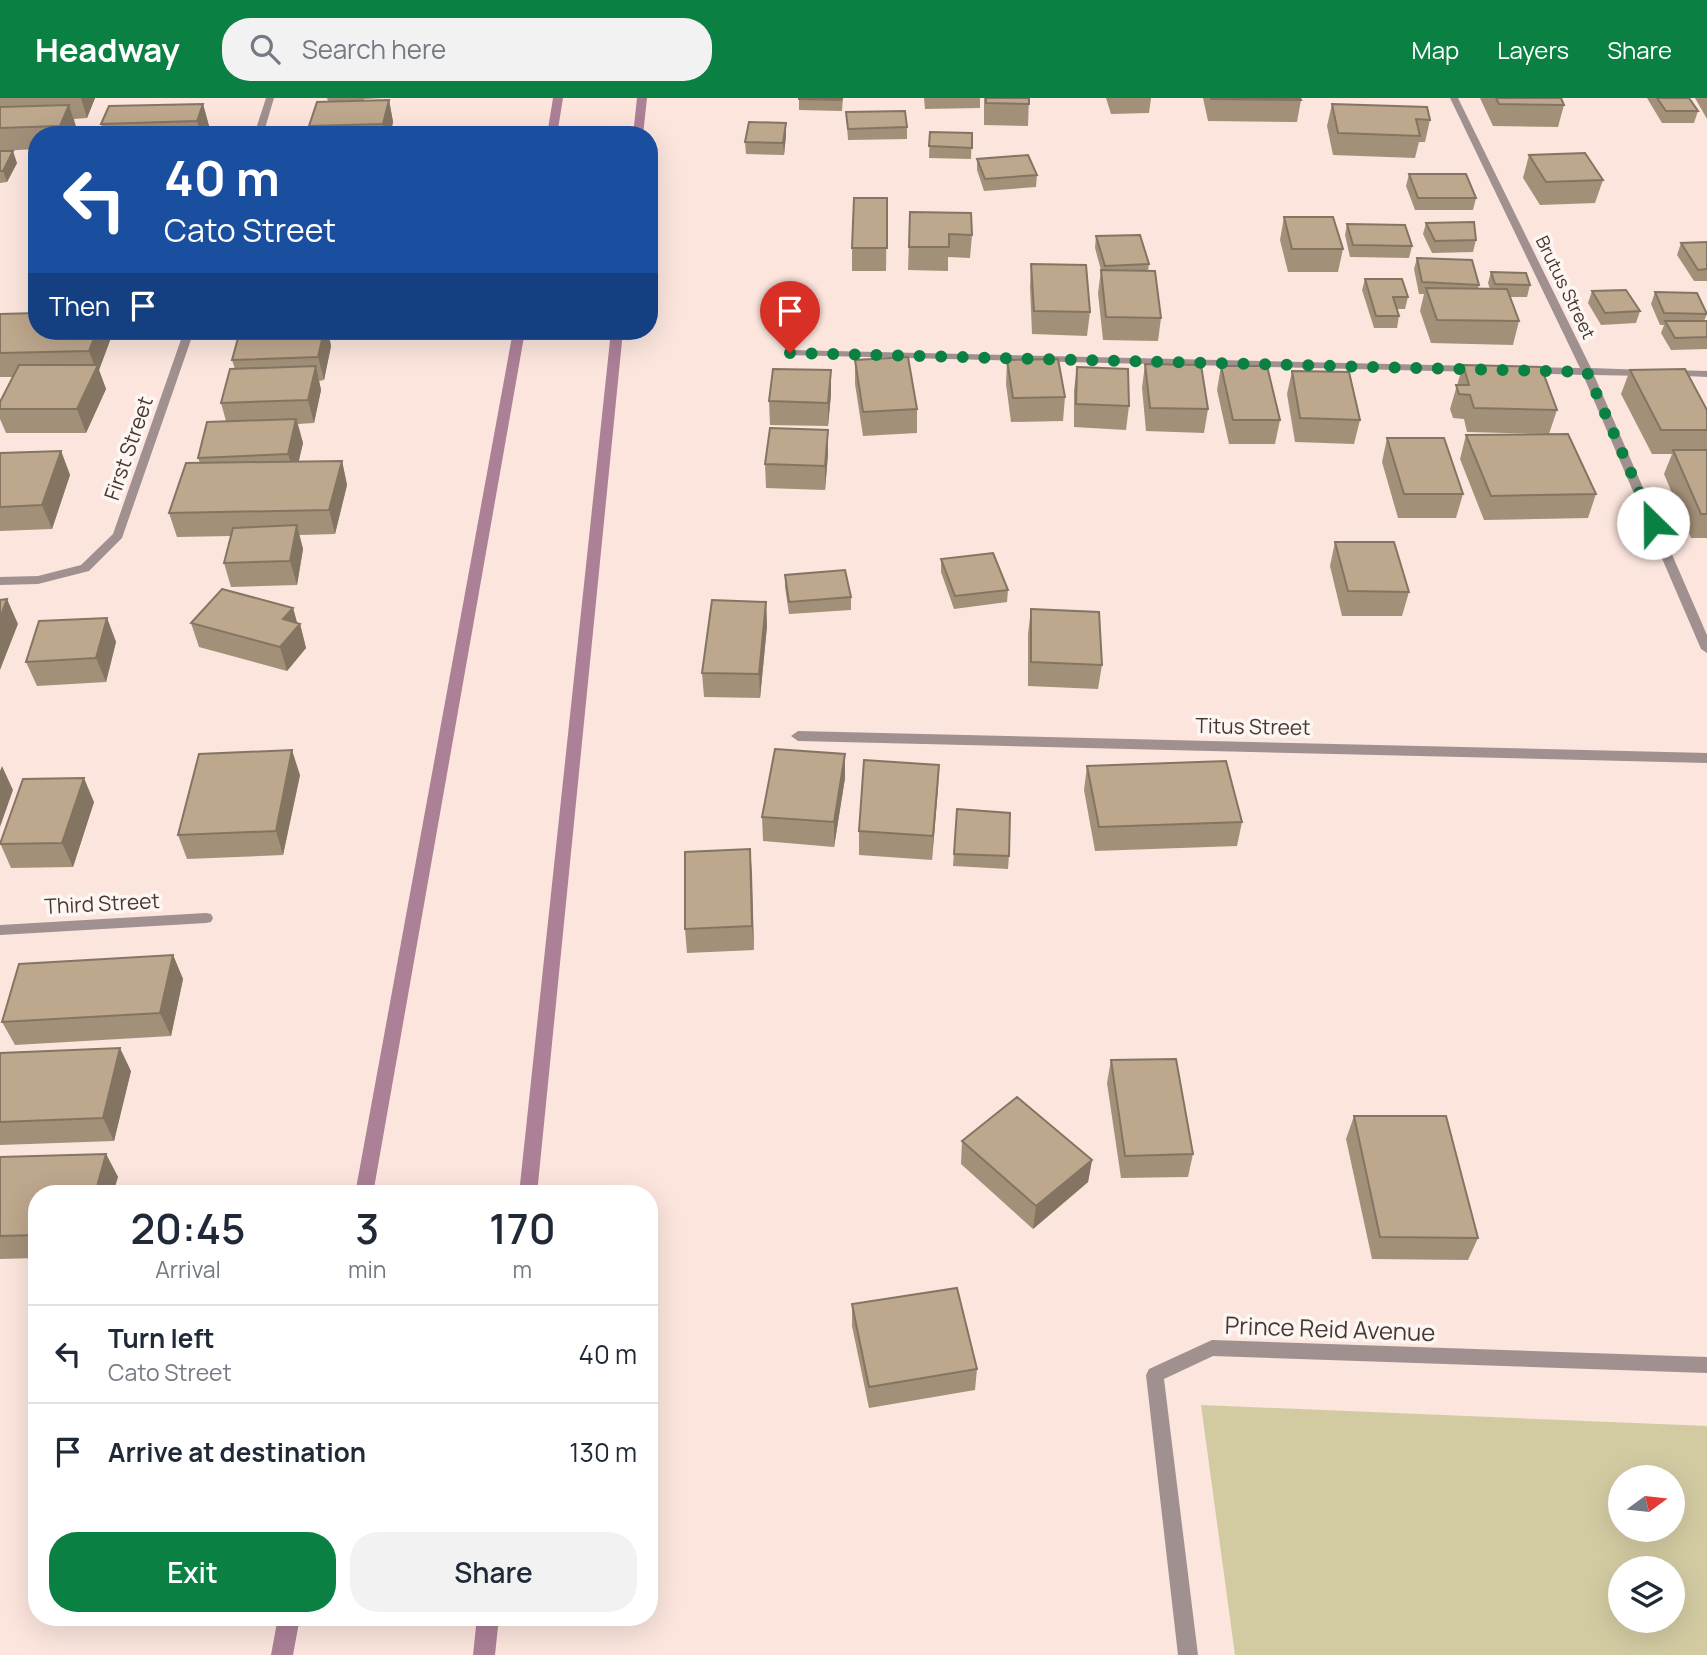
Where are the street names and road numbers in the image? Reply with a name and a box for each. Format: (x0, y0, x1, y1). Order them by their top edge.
street label: Brutus Street (1531, 231, 1601, 343)
street label: First Street (97, 392, 159, 504)
street label: Titus Street (1195, 711, 1311, 741)
street label: Third Street (44, 886, 160, 920)
street label: Prince Reid Avenue (1224, 1308, 1436, 1348)

